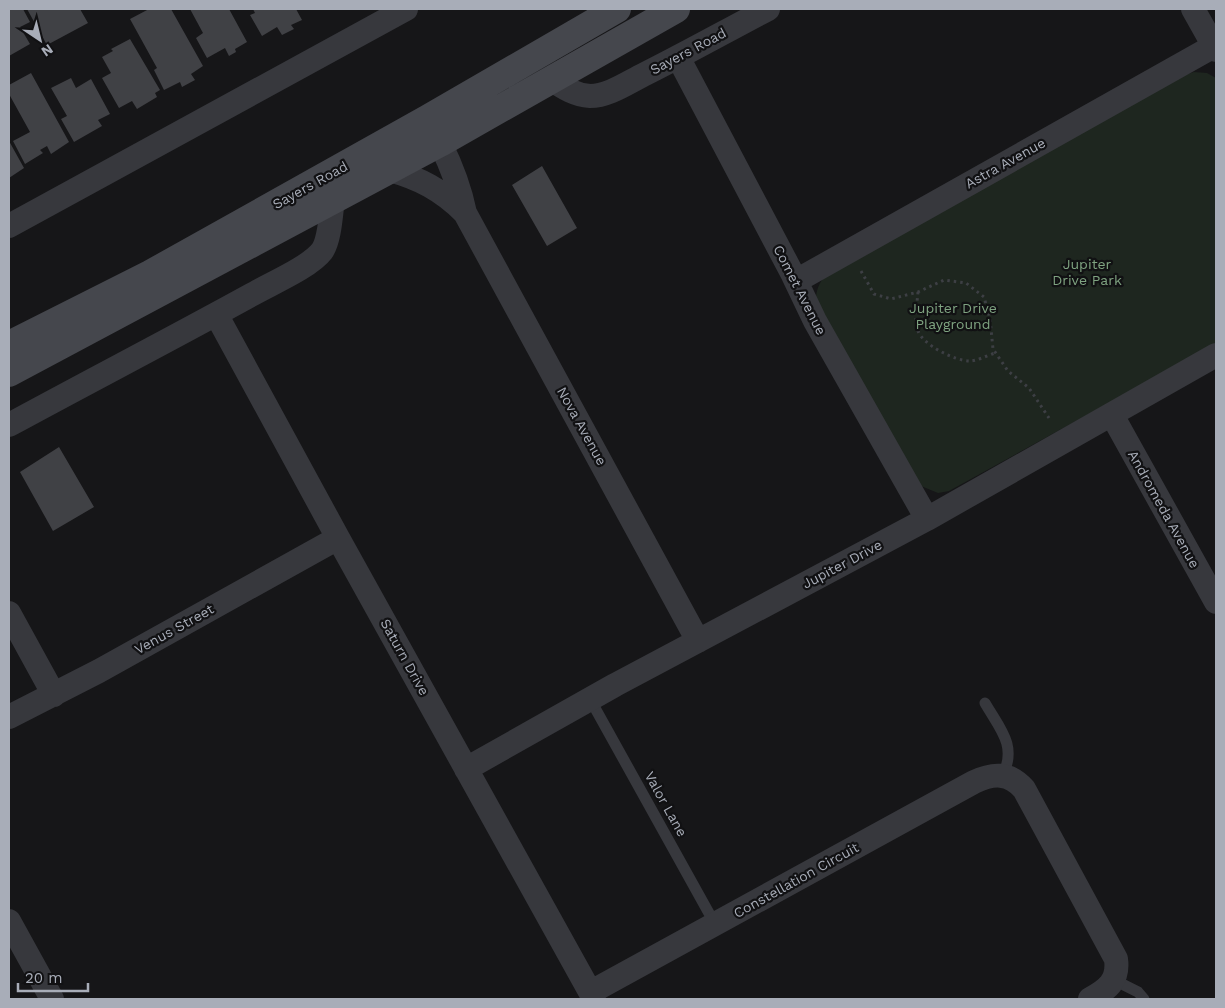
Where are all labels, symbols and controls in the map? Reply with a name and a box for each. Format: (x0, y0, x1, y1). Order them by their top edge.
north arrow (15, 15, 65, 65)
street label: Sayers Road (647, 24, 729, 78)
text: N (39, 41, 56, 60)
street label: Astra Avenue (962, 134, 1048, 192)
street label: Sayers Road (270, 158, 350, 212)
street label: Comet Avenue (770, 242, 830, 338)
park label: Jupiter Drive Park (1052, 256, 1122, 288)
park label: Jupiter Drive Playground (909, 300, 997, 332)
street label: Nova Avenue (554, 384, 610, 468)
street label: Andromeda Avenue (1125, 447, 1203, 571)
street label: Jupiter Drive (799, 536, 885, 592)
street label: Venus Street (132, 601, 217, 657)
street label: Saturn Drive (377, 616, 433, 698)
street label: Valor Lane (642, 769, 690, 839)
street label: Constellation Circuit (731, 839, 861, 921)
scale bar (18, 960, 88, 992)
text: 20 m (25, 969, 63, 987)

